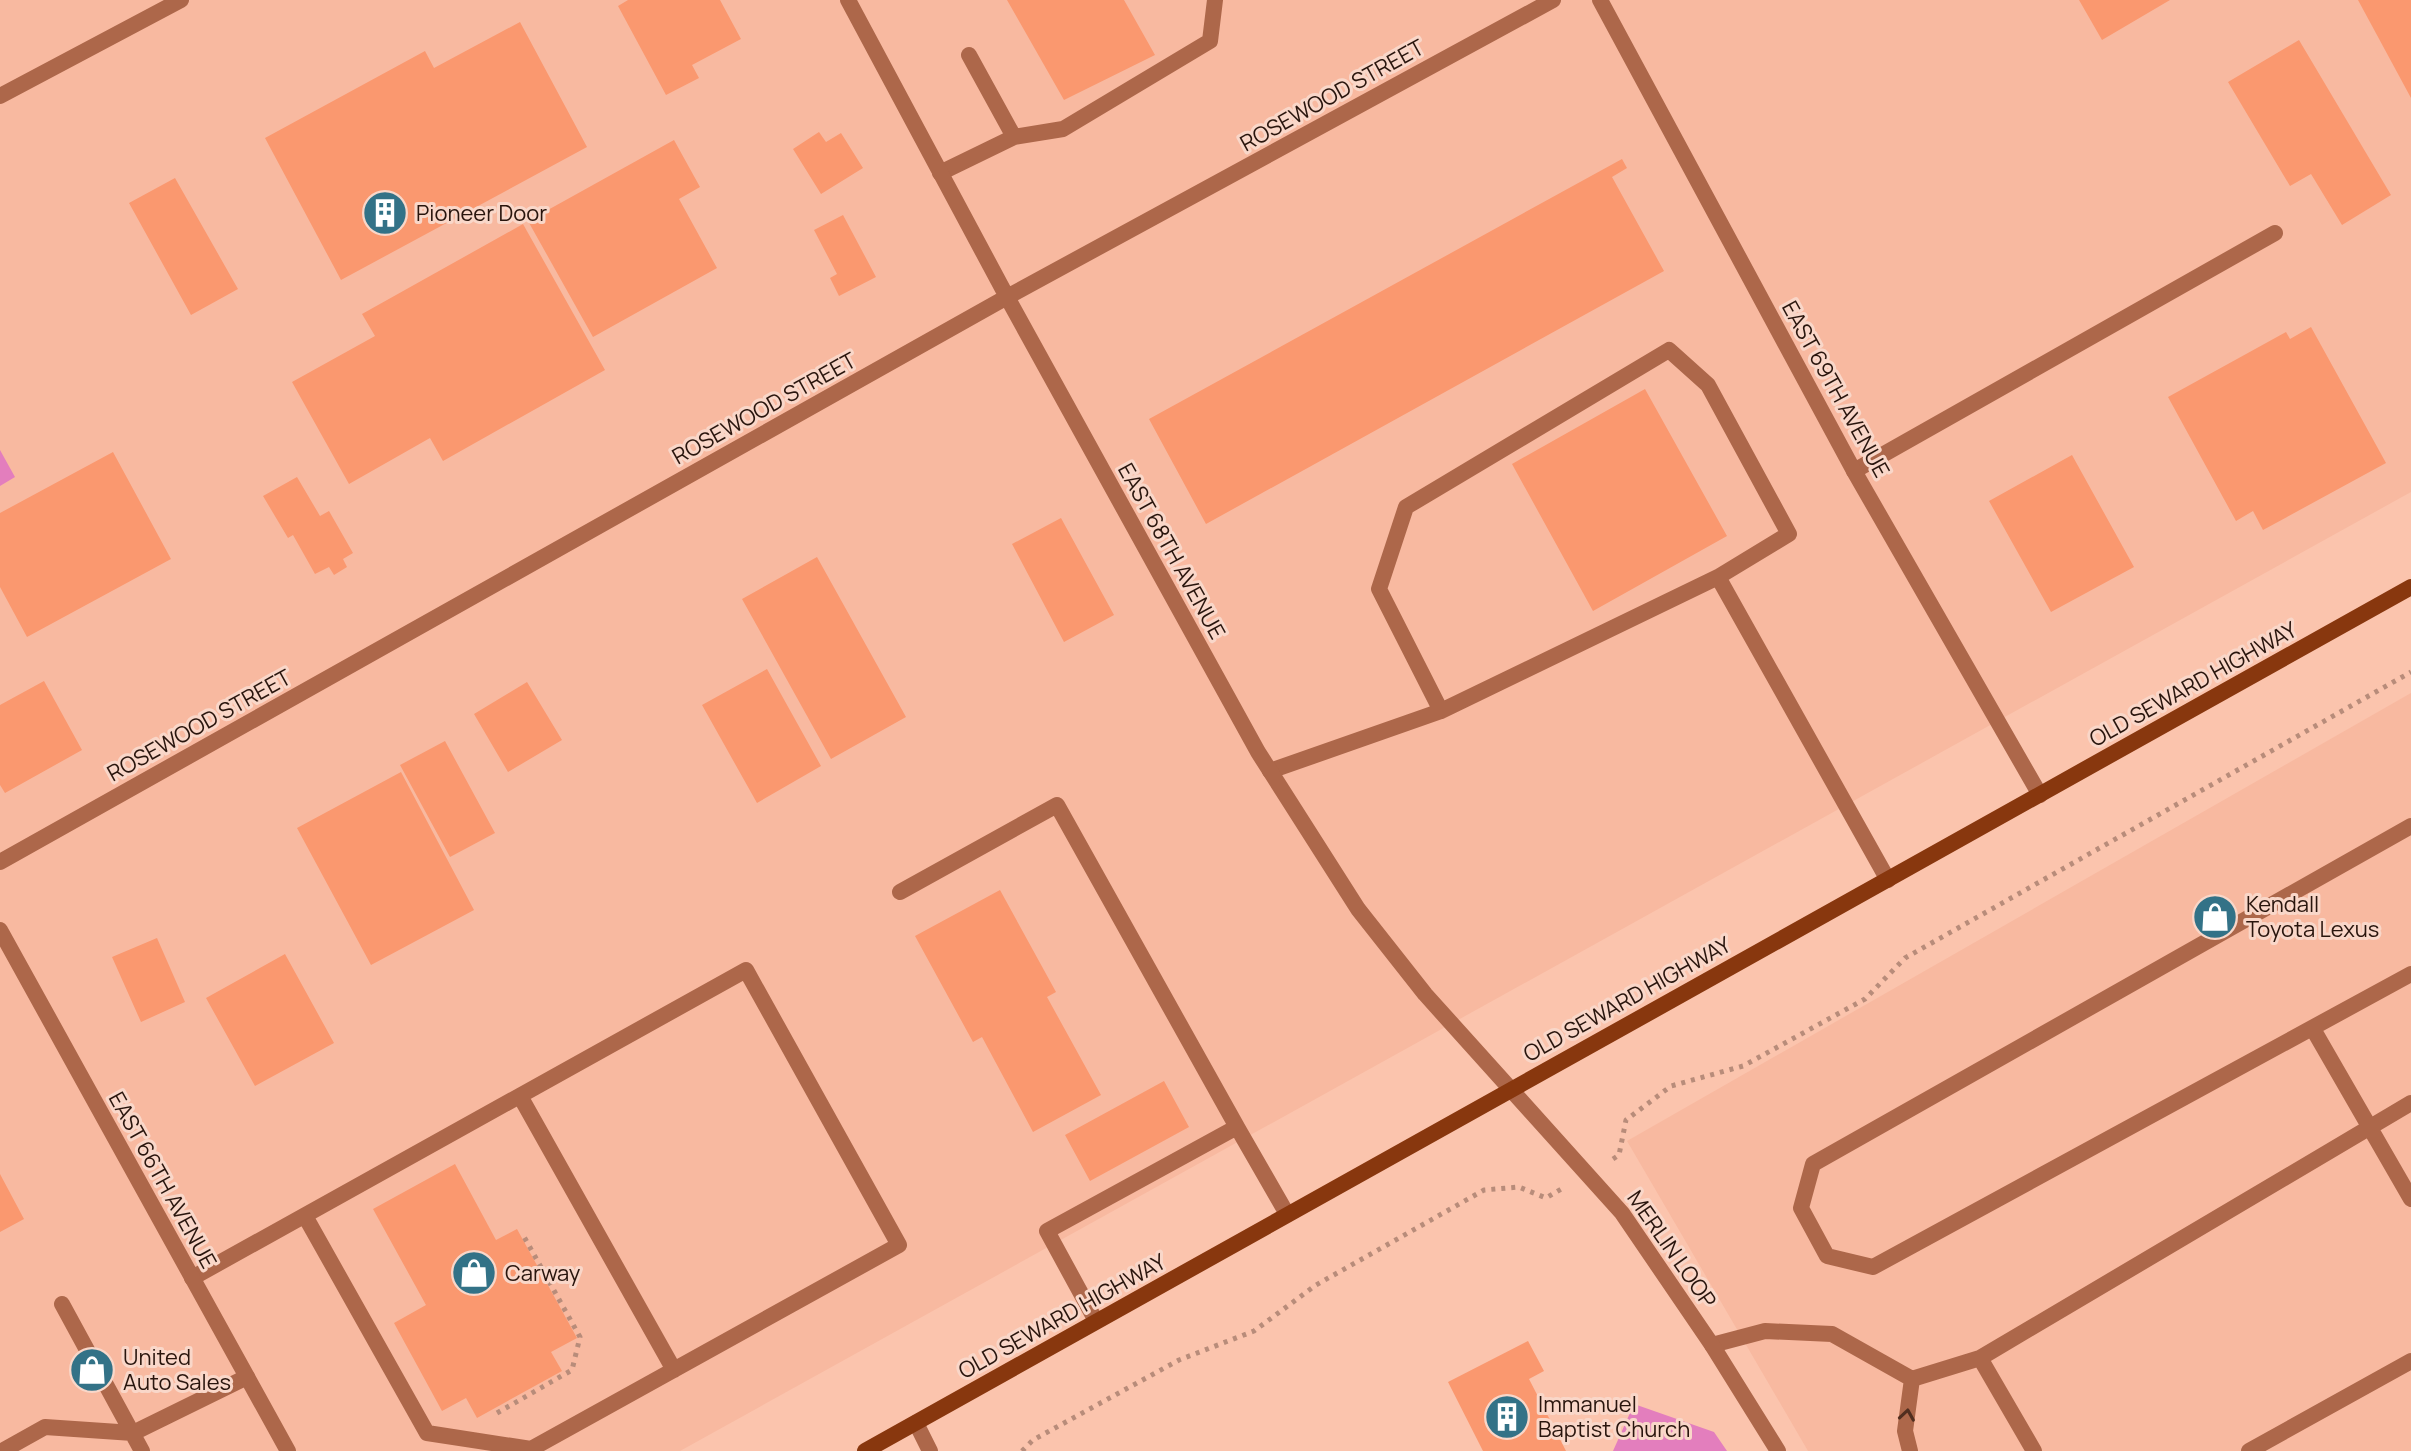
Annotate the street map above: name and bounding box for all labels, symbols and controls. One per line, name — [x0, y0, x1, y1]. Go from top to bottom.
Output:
street label: ROSEWOOD STREET — [1235, 32, 1429, 158]
building icon: Pioneer Door — [361, 189, 409, 237]
place label: Pioneer Door — [416, 198, 547, 228]
street label: EAST 69TH AVENUE — [1775, 295, 1897, 483]
street label: ROSEWOOD STREET — [667, 345, 861, 471]
street label: EAST 68TH AVENUE — [1111, 458, 1233, 644]
street label: OLD SEWARD HIGHWAY — [2084, 614, 2303, 754]
street label: ROSEWOOD STREET — [102, 662, 296, 788]
place label: Kendall Toyota Lexus — [2246, 889, 2379, 944]
shop icon: Kendall Toyota Lexus — [2191, 893, 2239, 941]
street label: OLD SEWARD HIGHWAY — [1518, 929, 1737, 1069]
street label: EAST 66TH AVENUE — [102, 1086, 224, 1274]
street label: MERLIN LOOP — [1621, 1184, 1723, 1314]
street label: OLD SEWARD HIGHWAY — [953, 1246, 1172, 1386]
shop icon: Carway — [450, 1249, 498, 1297]
place label: Carway — [505, 1258, 581, 1288]
place label: United Auto Sales — [123, 1342, 231, 1397]
shop icon: United Auto Sales — [68, 1346, 116, 1394]
place label: Immanuel Baptist Church — [1538, 1389, 1690, 1444]
building icon: Immanuel Baptist Church — [1483, 1393, 1531, 1441]
one-way arrow — [1898, 1409, 1915, 1422]

